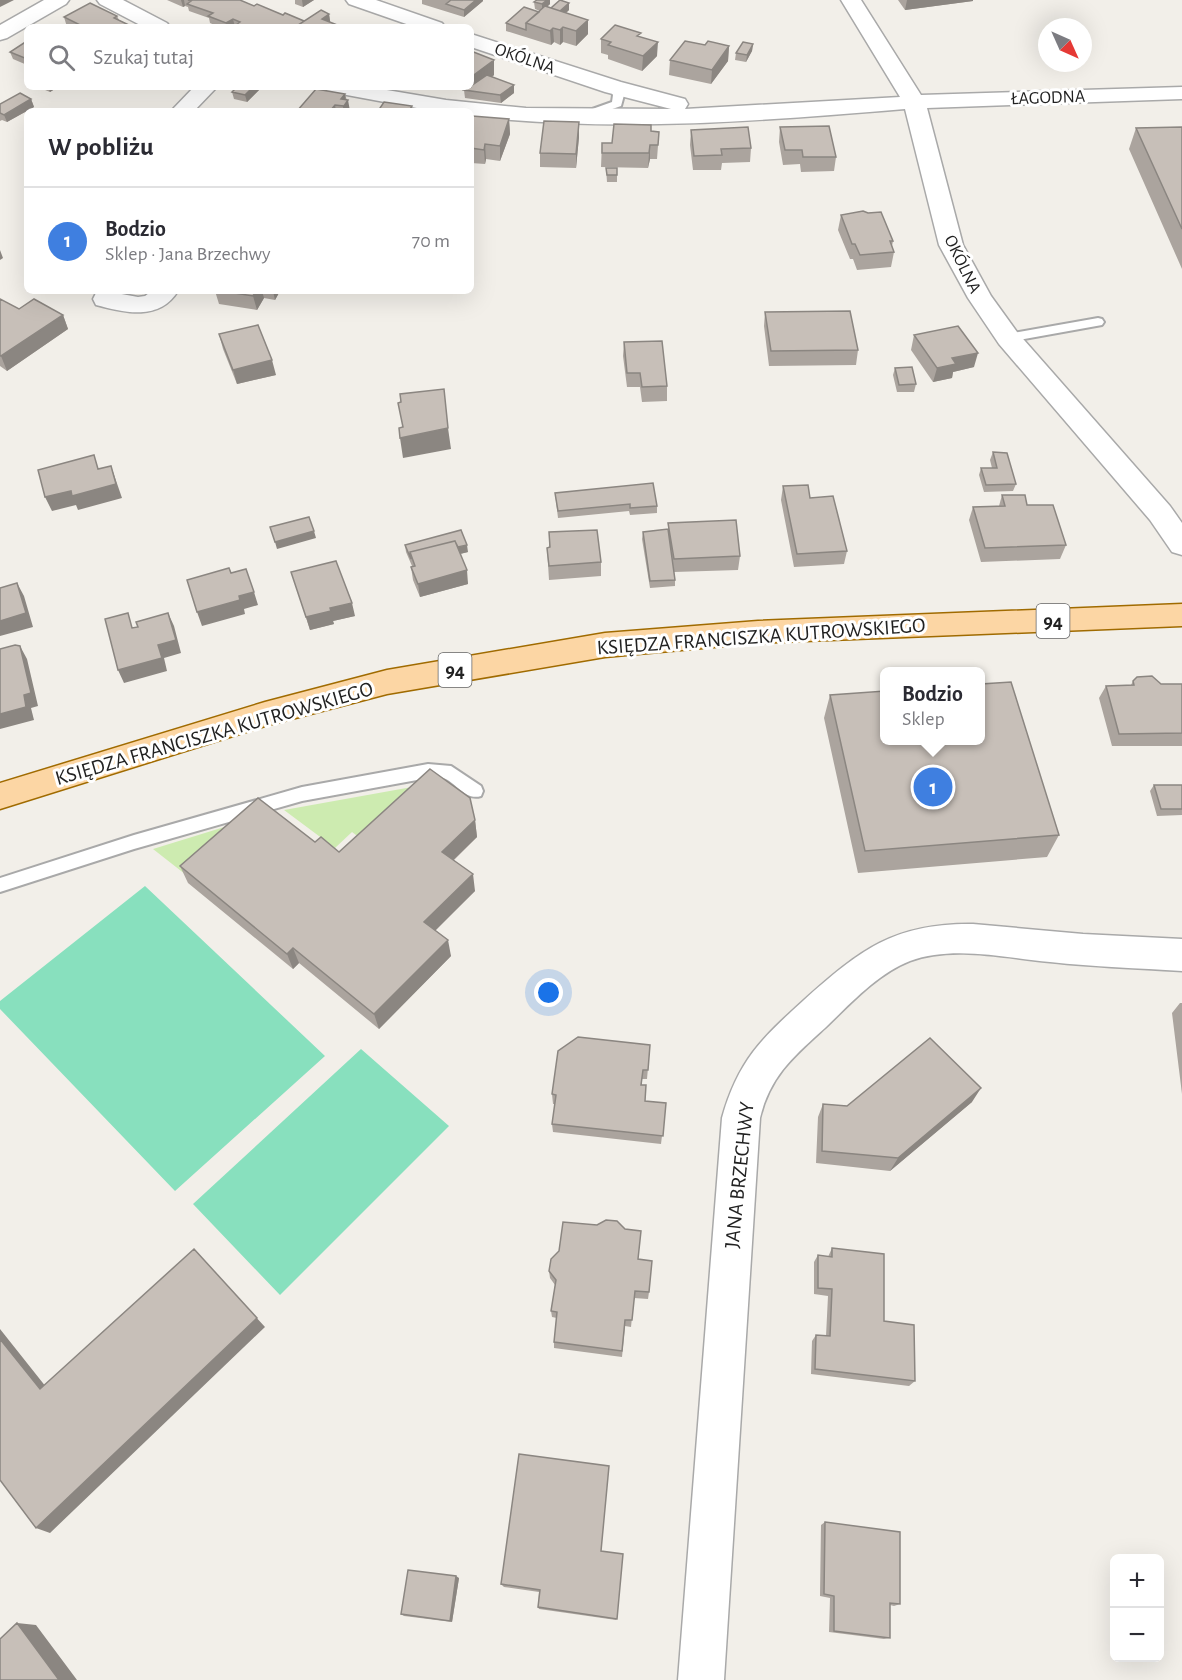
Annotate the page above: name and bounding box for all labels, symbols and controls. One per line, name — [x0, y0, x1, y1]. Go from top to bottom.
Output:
north arrow — [1038, 18, 1092, 72]
search box — [24, 24, 474, 90]
street label: OKÓLNA — [492, 37, 559, 78]
icon: search — [45, 41, 78, 74]
text: Szukaj tutaj — [93, 46, 194, 68]
street label: ŁAGODNA — [1011, 88, 1086, 108]
text: W pobliżu — [48, 134, 154, 160]
text: Bodzio — [105, 218, 166, 240]
text: 1 — [64, 231, 71, 251]
text: 70 m — [412, 231, 450, 251]
street label: OKÓLNA — [940, 231, 987, 297]
text: Sklep · Jana Brzechwy — [105, 244, 271, 264]
road number: 94 — [1036, 604, 1070, 638]
street label: KSIĘDZA FRANCISZKA KUTROWSKIEGO — [596, 615, 926, 658]
road number: 94 — [438, 653, 472, 687]
popup — [880, 667, 985, 745]
street label: KSIĘDZA FRANCISZKA KUTROWSKIEGO — [53, 678, 375, 789]
text: Bodzio — [902, 683, 963, 705]
text: Sklep — [902, 709, 945, 729]
pin: 1 — [914, 764, 952, 810]
your location — [534, 978, 563, 1007]
street label: JANA BRZECHWY — [721, 1101, 758, 1249]
map controls — [1110, 1554, 1164, 1662]
button: + — [1110, 1554, 1164, 1608]
button: − — [1110, 1608, 1164, 1662]

